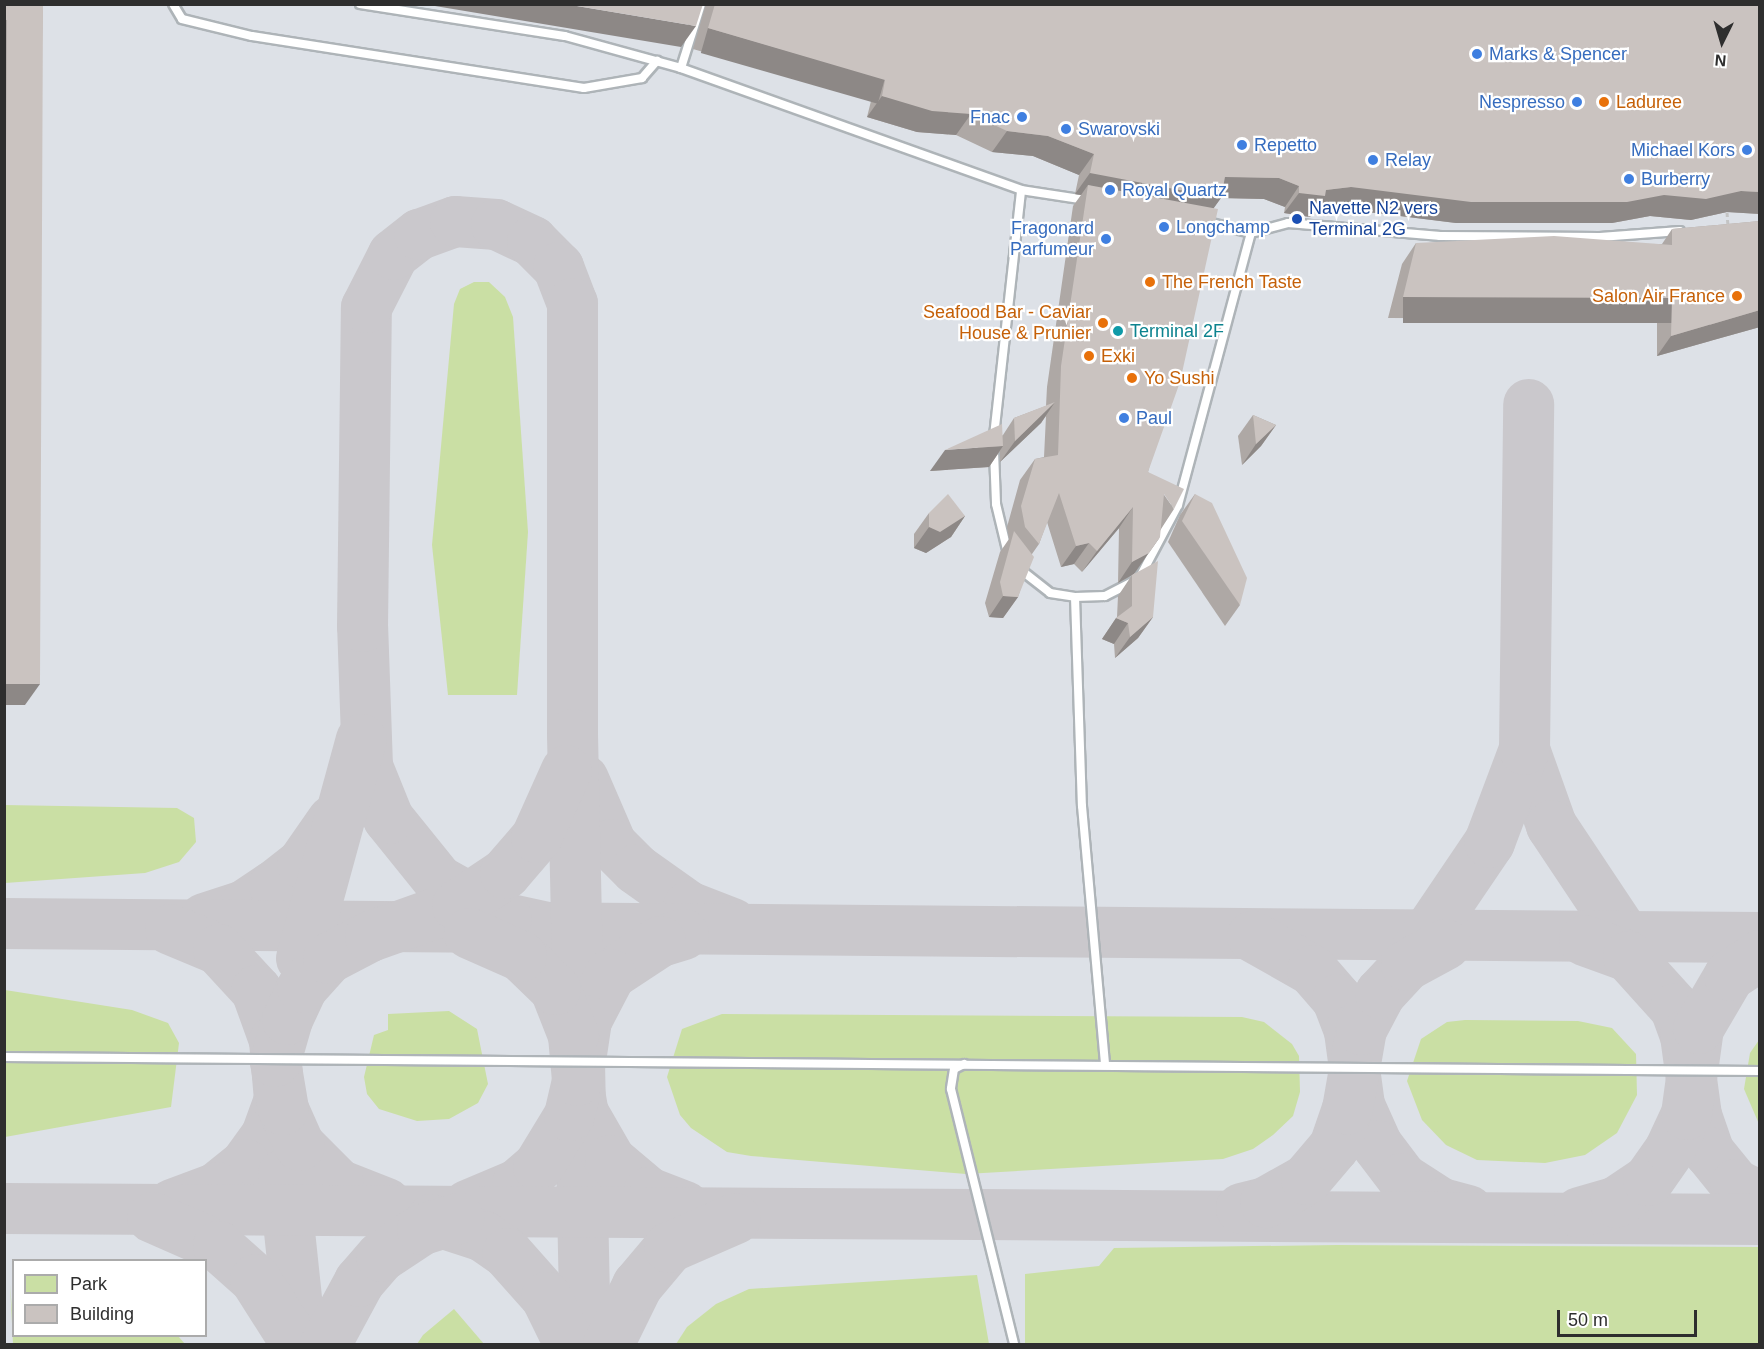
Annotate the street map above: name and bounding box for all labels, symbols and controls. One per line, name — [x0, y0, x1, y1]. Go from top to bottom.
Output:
north arrow — [1692, 12, 1752, 72]
place label: Marks & Spencer — [1489, 43, 1627, 65]
marker: Marks & Spencer — [1470, 47, 1484, 61]
text: N — [1714, 51, 1727, 69]
place label: Nespresso — [1479, 91, 1565, 113]
place label: Laduree — [1616, 91, 1682, 113]
marker: Nespresso — [1570, 95, 1584, 109]
marker: Laduree — [1597, 95, 1611, 109]
place label: Fnac — [970, 106, 1010, 128]
marker: Fnac — [1015, 110, 1029, 124]
place label: Swarovski — [1078, 118, 1160, 140]
marker: Swarovski — [1059, 122, 1073, 136]
place label: Repetto — [1254, 134, 1317, 156]
marker: Repetto — [1235, 138, 1249, 152]
place label: Michael Kors — [1631, 139, 1735, 161]
marker: Michael Kors — [1740, 143, 1754, 157]
place label: Relay — [1385, 149, 1431, 171]
marker: Relay — [1366, 153, 1380, 167]
place label: Burberry — [1641, 168, 1710, 190]
marker: Burberry — [1622, 172, 1636, 186]
place label: Royal Quartz — [1122, 179, 1227, 201]
marker: Royal Quartz — [1103, 183, 1117, 197]
place label: Navette N2 vers Terminal 2G — [1309, 198, 1438, 240]
marker: Navette N2 vers Terminal 2G — [1290, 212, 1304, 226]
place label: Longchamp — [1176, 216, 1270, 238]
place label: Fragonard Parfumeur — [1010, 218, 1094, 260]
marker: Longchamp — [1157, 220, 1171, 234]
marker: Fragonard Parfumeur — [1099, 232, 1113, 246]
place label: The French Taste — [1162, 271, 1302, 293]
marker: The French Taste — [1143, 275, 1157, 289]
place label: Salon Air France — [1591, 285, 1725, 307]
marker: Salon Air France — [1730, 289, 1744, 303]
place label: Seafood Bar - Caviar House & Prunier — [923, 302, 1091, 344]
marker: Seafood Bar - Caviar House & Prunier — [1096, 316, 1110, 330]
place label: Terminal 2F — [1130, 320, 1224, 342]
marker: Terminal 2F — [1111, 324, 1125, 338]
place label: Exki — [1101, 345, 1135, 367]
marker: Exki — [1082, 349, 1096, 363]
place label: Yo Sushi — [1144, 367, 1214, 389]
marker: Yo Sushi — [1125, 371, 1139, 385]
place label: Paul — [1136, 407, 1172, 429]
marker: Paul — [1117, 411, 1131, 425]
legend — [12, 1259, 207, 1337]
text: Park — [70, 1274, 107, 1294]
scale bar — [1560, 1298, 1700, 1336]
text: Building — [70, 1304, 134, 1324]
text: 50 m — [1568, 1310, 1608, 1330]

